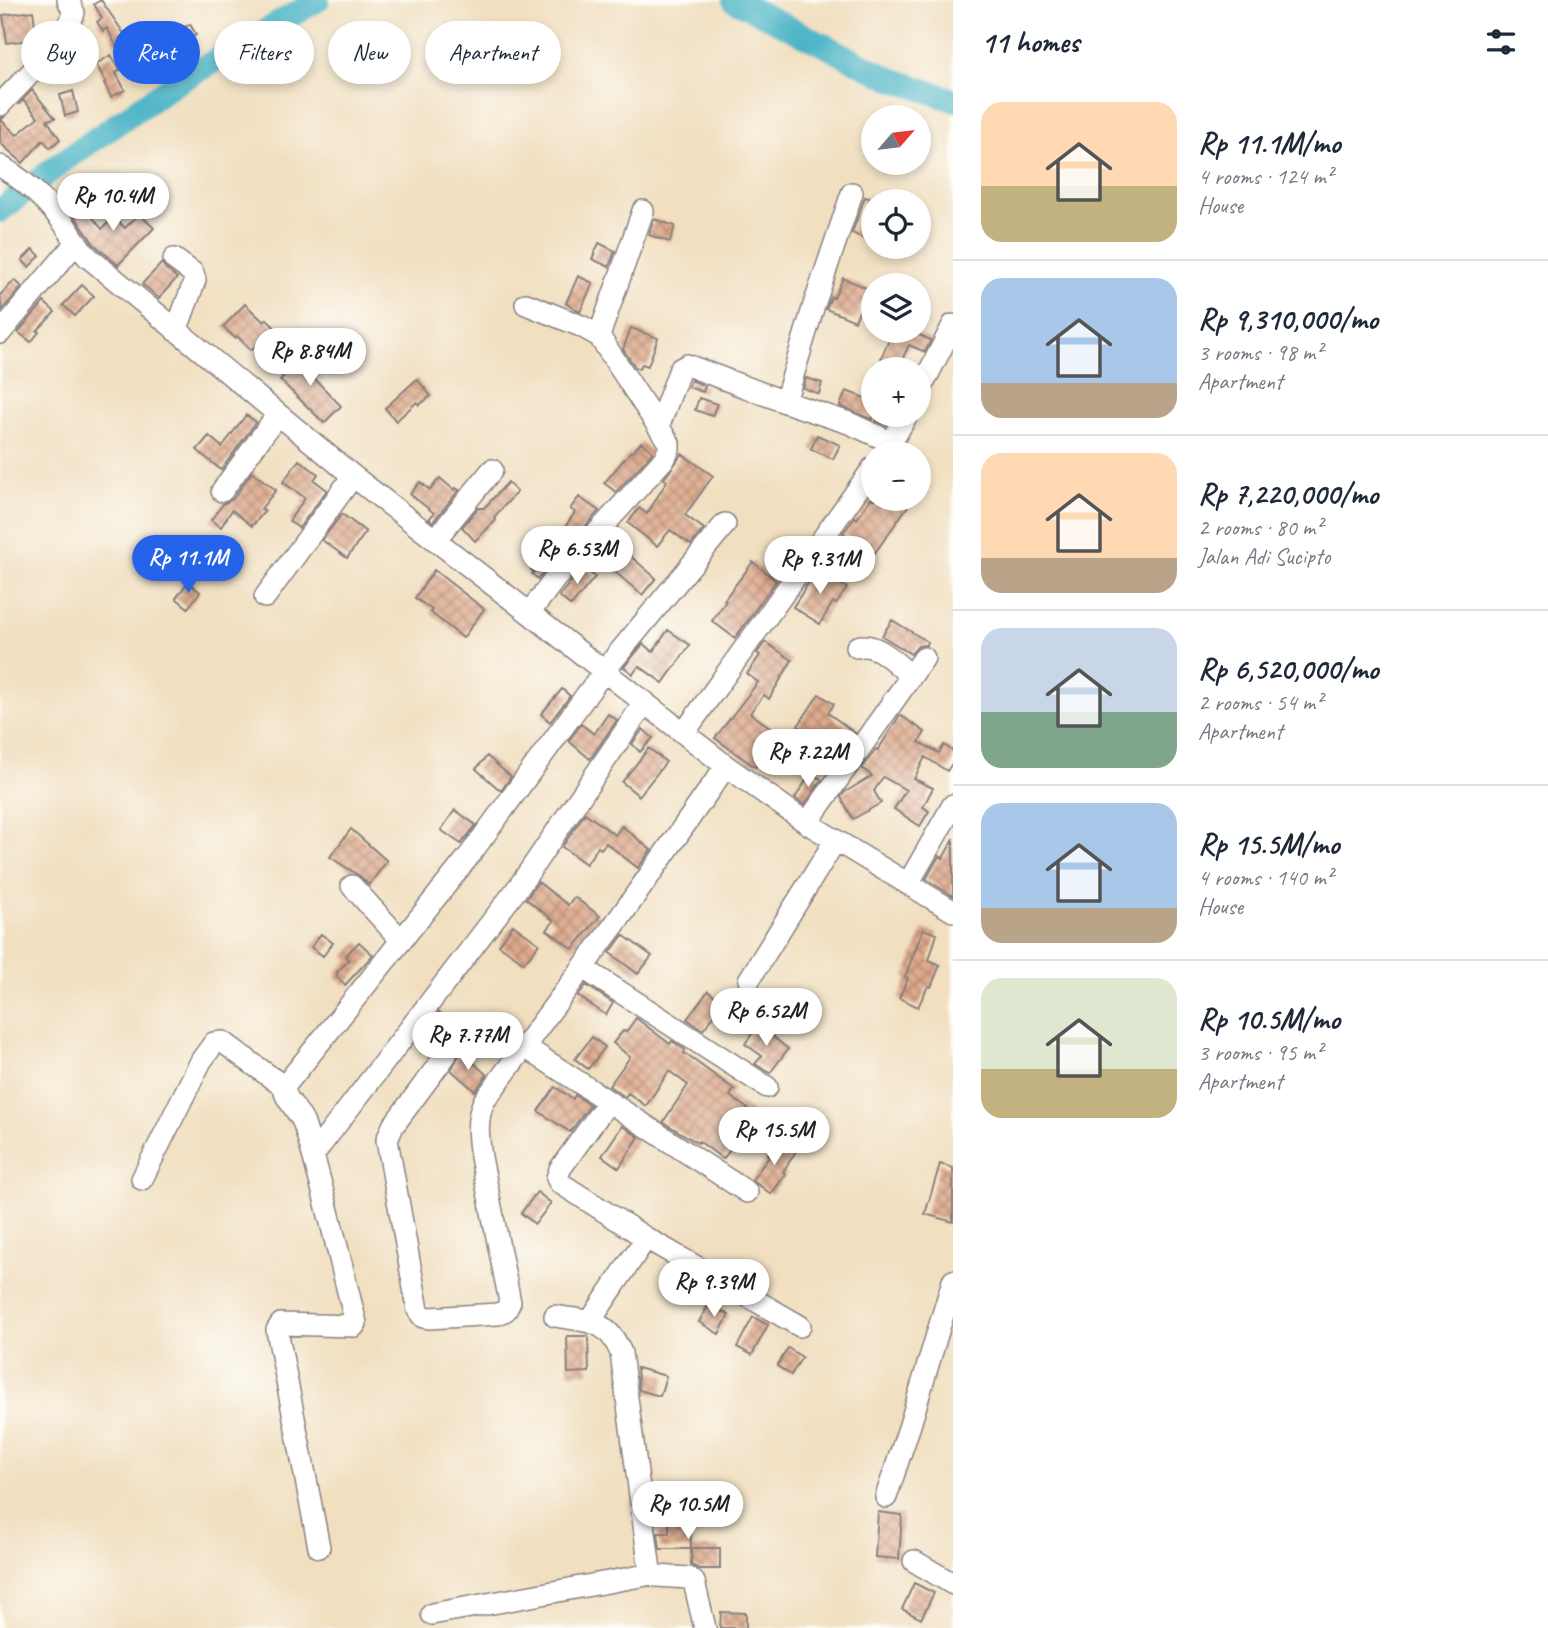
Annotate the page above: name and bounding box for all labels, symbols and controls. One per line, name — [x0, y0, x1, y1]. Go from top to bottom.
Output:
chip: Buy — [21, 21, 99, 84]
chip: Rent — [113, 21, 200, 84]
chip: Filters — [214, 21, 314, 84]
chip: New — [328, 21, 411, 84]
chip: Apartment — [425, 21, 561, 84]
text: 11 homes — [981, 23, 1079, 61]
icon: filters — [1482, 23, 1520, 61]
north arrow — [861, 105, 931, 175]
map controls — [861, 105, 931, 511]
text: Rp 11.1M/mo — [1198, 124, 1340, 162]
icon: home — [1037, 130, 1121, 214]
text: 4 rooms · 124 m² — [1198, 162, 1333, 191]
pin: Rp 10.4M — [41, 174, 185, 233]
text: Rp 10.4M — [73, 181, 153, 210]
button: locate — [861, 189, 931, 259]
text: House — [1198, 191, 1243, 220]
button: layers — [861, 273, 931, 343]
text: Rp 9,310,000/mo — [1198, 300, 1378, 338]
icon: home — [1037, 306, 1121, 390]
pin: Rp 8.84M — [238, 328, 382, 388]
text: Rp 8.84M — [270, 336, 350, 365]
text: 3 rooms · 98 m² — [1198, 338, 1322, 367]
button: + — [861, 357, 931, 427]
text: Apartment — [1198, 367, 1283, 396]
button: − — [861, 441, 931, 511]
text: Rp 7,220,000/mo — [1198, 475, 1378, 513]
icon: home — [1037, 481, 1121, 565]
text: 2 rooms · 80 m² — [1198, 513, 1322, 542]
pin: Rp 6.53M — [505, 526, 649, 586]
text: Rp 6.53M — [537, 534, 617, 563]
pin: Rp 11.1M — [116, 536, 260, 595]
pin: Rp 9.31M — [748, 536, 892, 596]
text: Jalan Adi Sucipto — [1198, 542, 1330, 571]
text: Rp 11.1M — [148, 543, 228, 572]
text: Rp 9.31M — [780, 544, 860, 573]
text: Rp 6,520,000/mo — [1198, 650, 1378, 688]
icon: home — [1037, 656, 1121, 740]
text: 2 rooms · 54 m² — [1198, 688, 1322, 717]
text: Apartment — [1198, 717, 1283, 746]
pin: Rp 7.22M — [736, 730, 880, 789]
text: Rp 7.22M — [768, 737, 848, 766]
text: Rp 15.5M/mo — [1198, 825, 1339, 863]
icon: home — [1037, 831, 1121, 915]
text: 4 rooms · 140 m² — [1198, 863, 1333, 892]
text: House — [1198, 892, 1243, 921]
pin: Rp 6.52M — [694, 988, 838, 1048]
text: Rp 6.52M — [726, 996, 806, 1025]
text: Rp 10.5M/mo — [1198, 1000, 1340, 1038]
icon: home — [1037, 1006, 1121, 1090]
pin: Rp 7.77M — [396, 1012, 540, 1072]
text: Rp 7.77M — [428, 1020, 508, 1049]
text: 3 rooms · 95 m² — [1198, 1038, 1322, 1067]
text: Apartment — [1198, 1067, 1283, 1096]
pin: Rp 15.5M — [702, 1108, 846, 1167]
text: Rp 15.5M — [735, 1115, 813, 1144]
pin: Rp 9.39M — [642, 1260, 786, 1319]
text: Rp 9.39M — [674, 1267, 754, 1296]
pin: Rp 10.5M — [616, 1482, 760, 1541]
text: Rp 10.5M — [648, 1489, 728, 1518]

